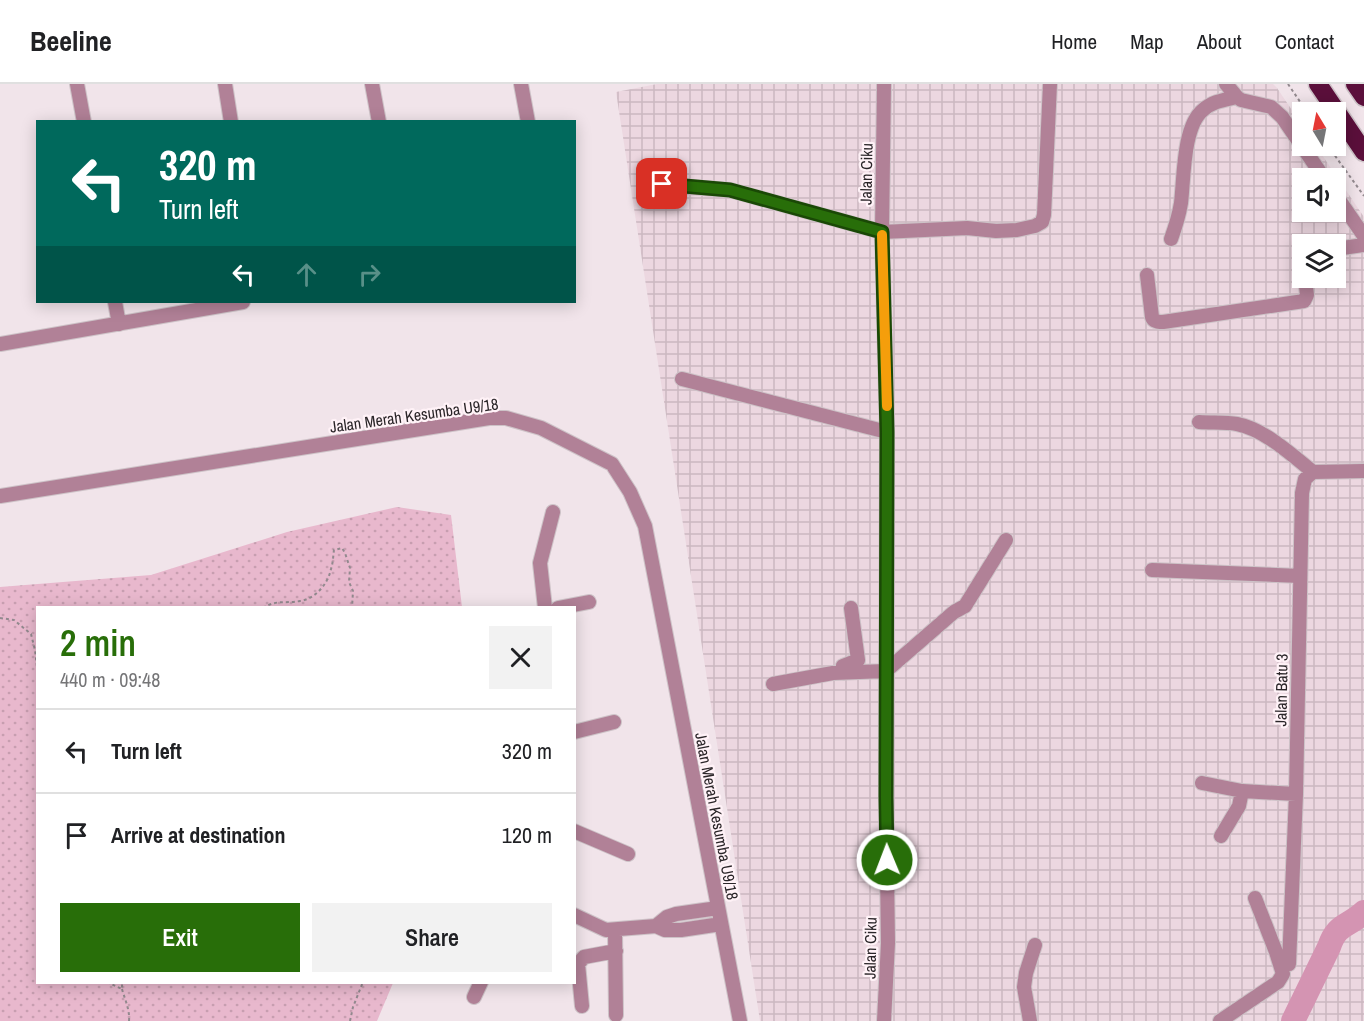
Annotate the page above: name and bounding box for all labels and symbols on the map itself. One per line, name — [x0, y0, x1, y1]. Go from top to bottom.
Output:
north arrow — [1292, 102, 1346, 156]
street label: Jalan Ciku — [854, 143, 878, 205]
pin — [636, 158, 687, 209]
street label: Jalan Merah Kesumba U9/18 — [328, 392, 500, 438]
street label: Jalan Batu 3 — [1269, 653, 1293, 727]
street label: Jalan Merah Kesumba U9/18 — [690, 731, 744, 901]
position arrow — [855, 828, 919, 892]
street label: Jalan Ciku — [858, 917, 882, 979]

